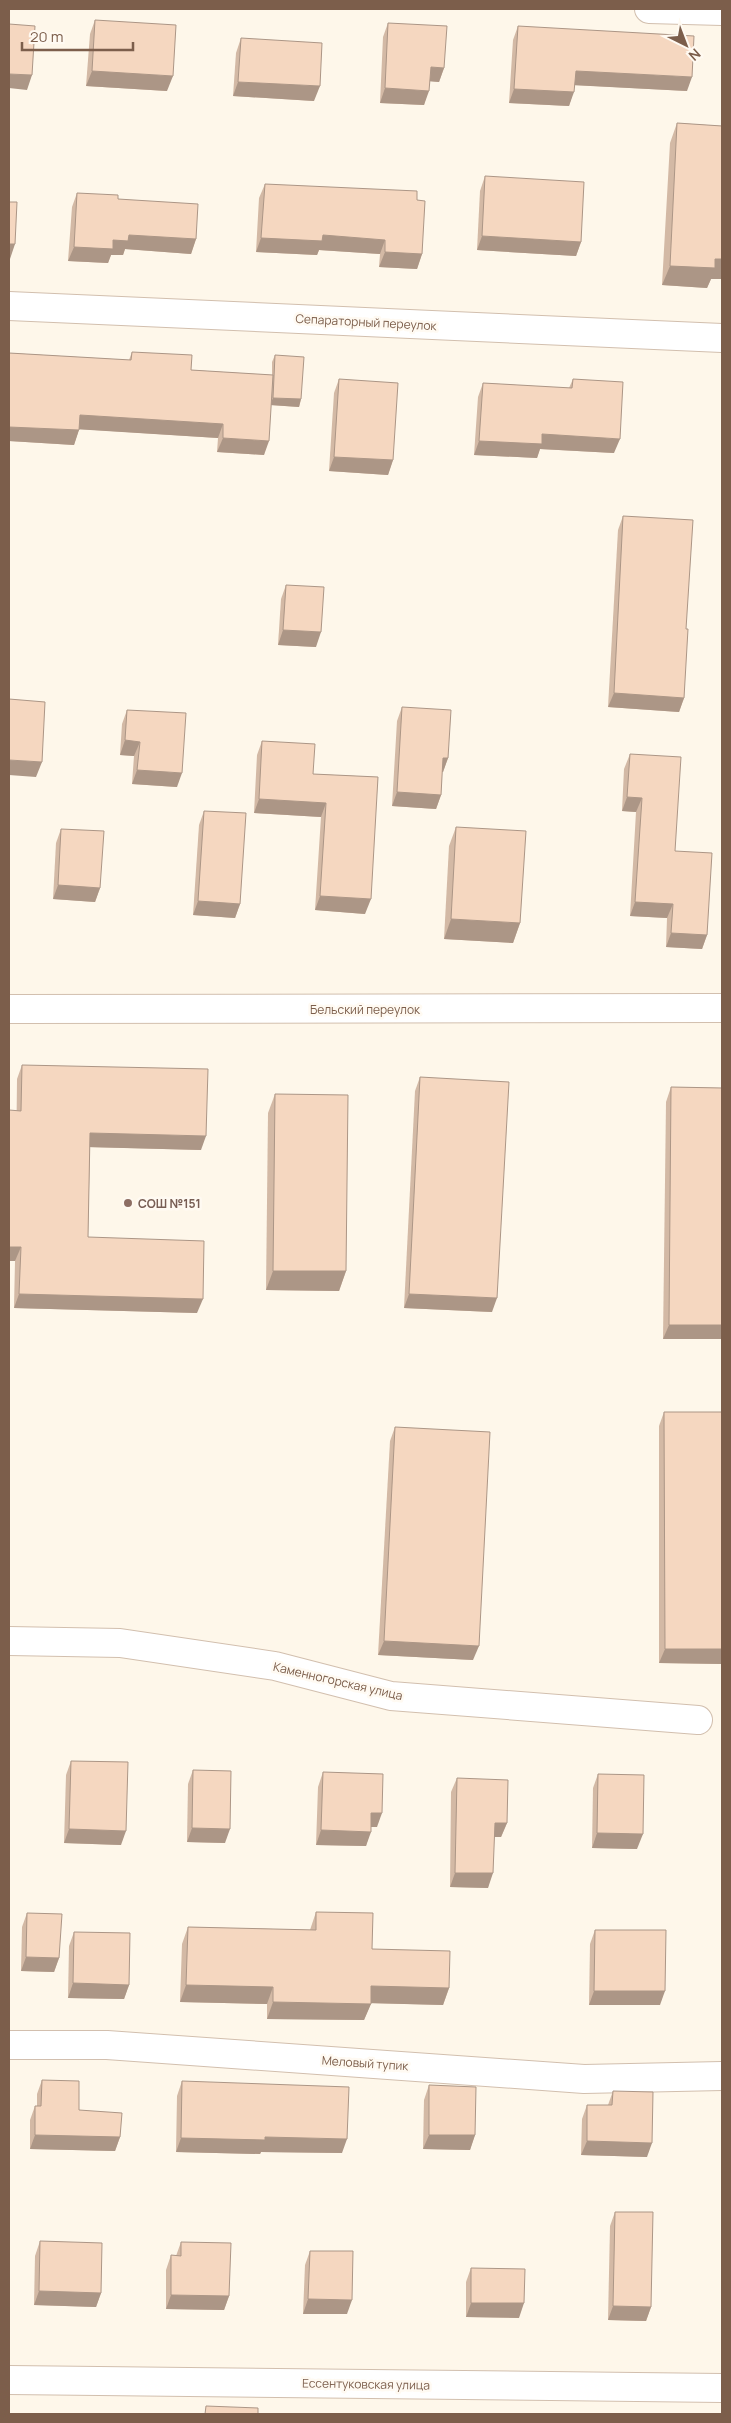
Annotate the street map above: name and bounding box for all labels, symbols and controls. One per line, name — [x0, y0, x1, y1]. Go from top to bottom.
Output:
scale bar — [22, 20, 134, 52]
north arrow — [661, 20, 711, 70]
text: 20 m — [30, 26, 63, 47]
text: N — [685, 45, 705, 65]
street label: Сепараторный переулок — [295, 310, 438, 334]
street label: Бельский переулок — [310, 1001, 421, 1018]
place label: СОШ №151 — [138, 1195, 201, 1212]
marker: СОШ №151 — [122, 1197, 134, 1209]
street label: Каменногорская улица — [272, 1658, 404, 1704]
street label: Меловый тупик — [321, 2051, 410, 2075]
street label: Ессентуковская улица — [302, 2374, 430, 2394]

